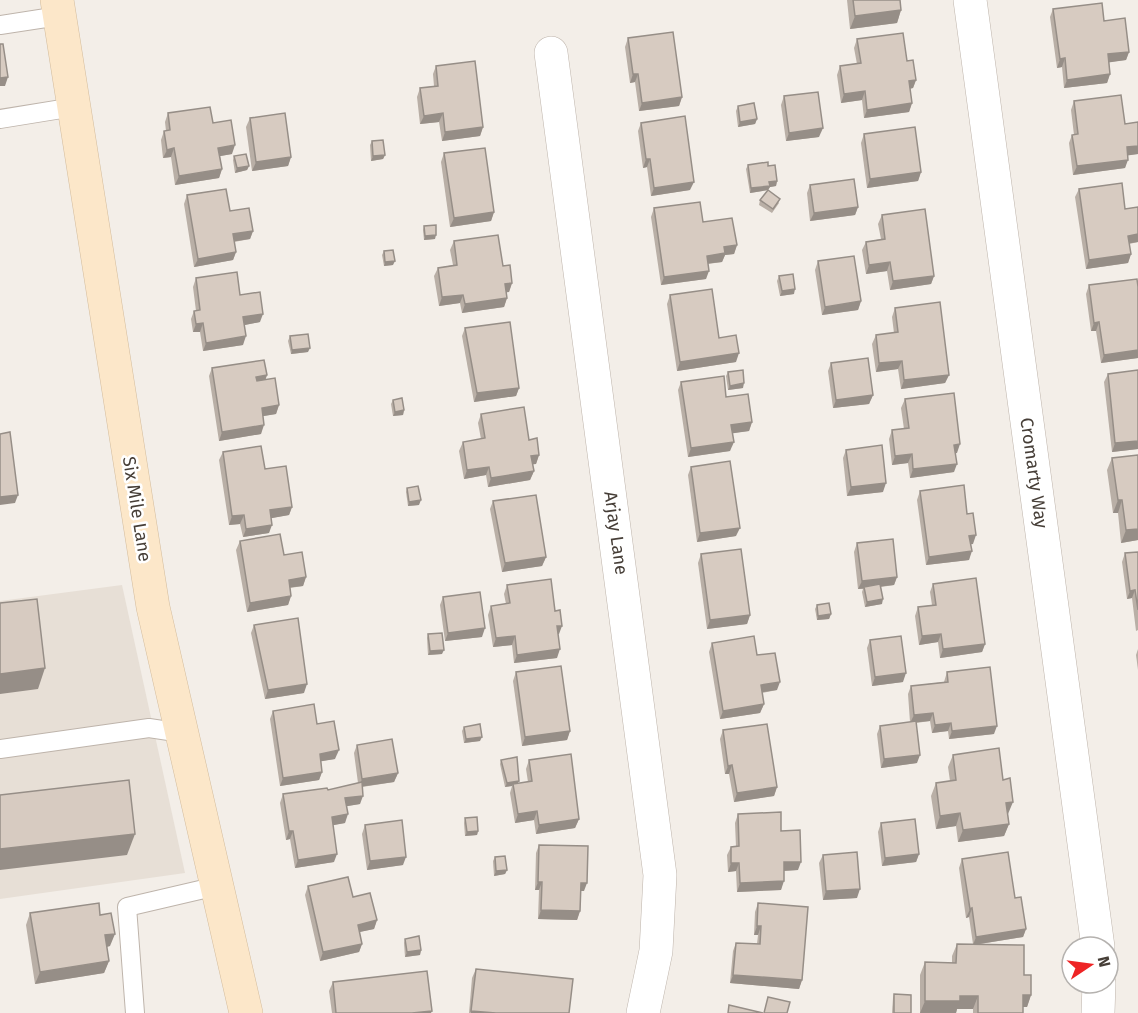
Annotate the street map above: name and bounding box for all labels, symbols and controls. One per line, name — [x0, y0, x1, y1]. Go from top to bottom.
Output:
street label: Cromarty Way — [1015, 416, 1053, 530]
street label: Six Mile Lane — [118, 455, 156, 563]
street label: Arjay Lane — [599, 490, 633, 576]
north arrow — [1060, 935, 1120, 995]
text: N — [1094, 954, 1115, 969]

